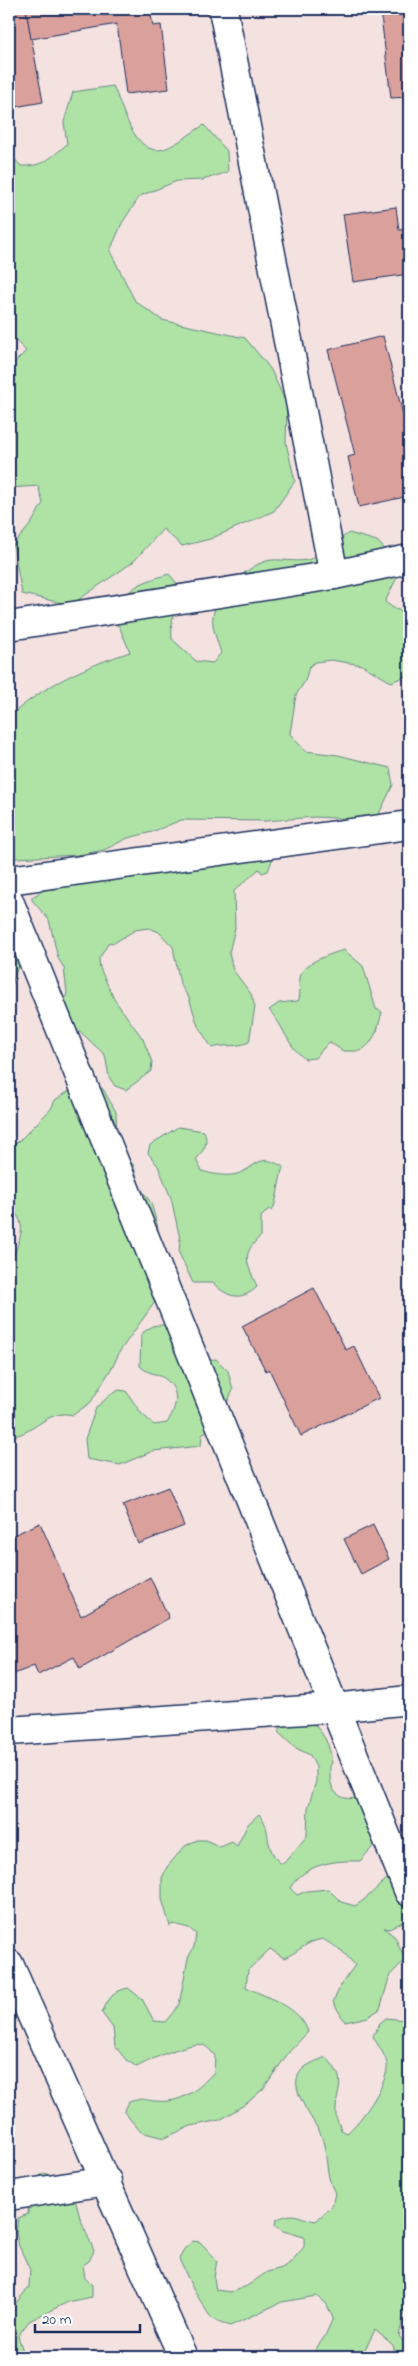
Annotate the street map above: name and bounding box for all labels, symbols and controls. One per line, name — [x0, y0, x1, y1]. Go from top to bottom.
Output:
scale bar — [35, 2301, 140, 2333]
text: 20 m — [42, 2309, 72, 2331]

